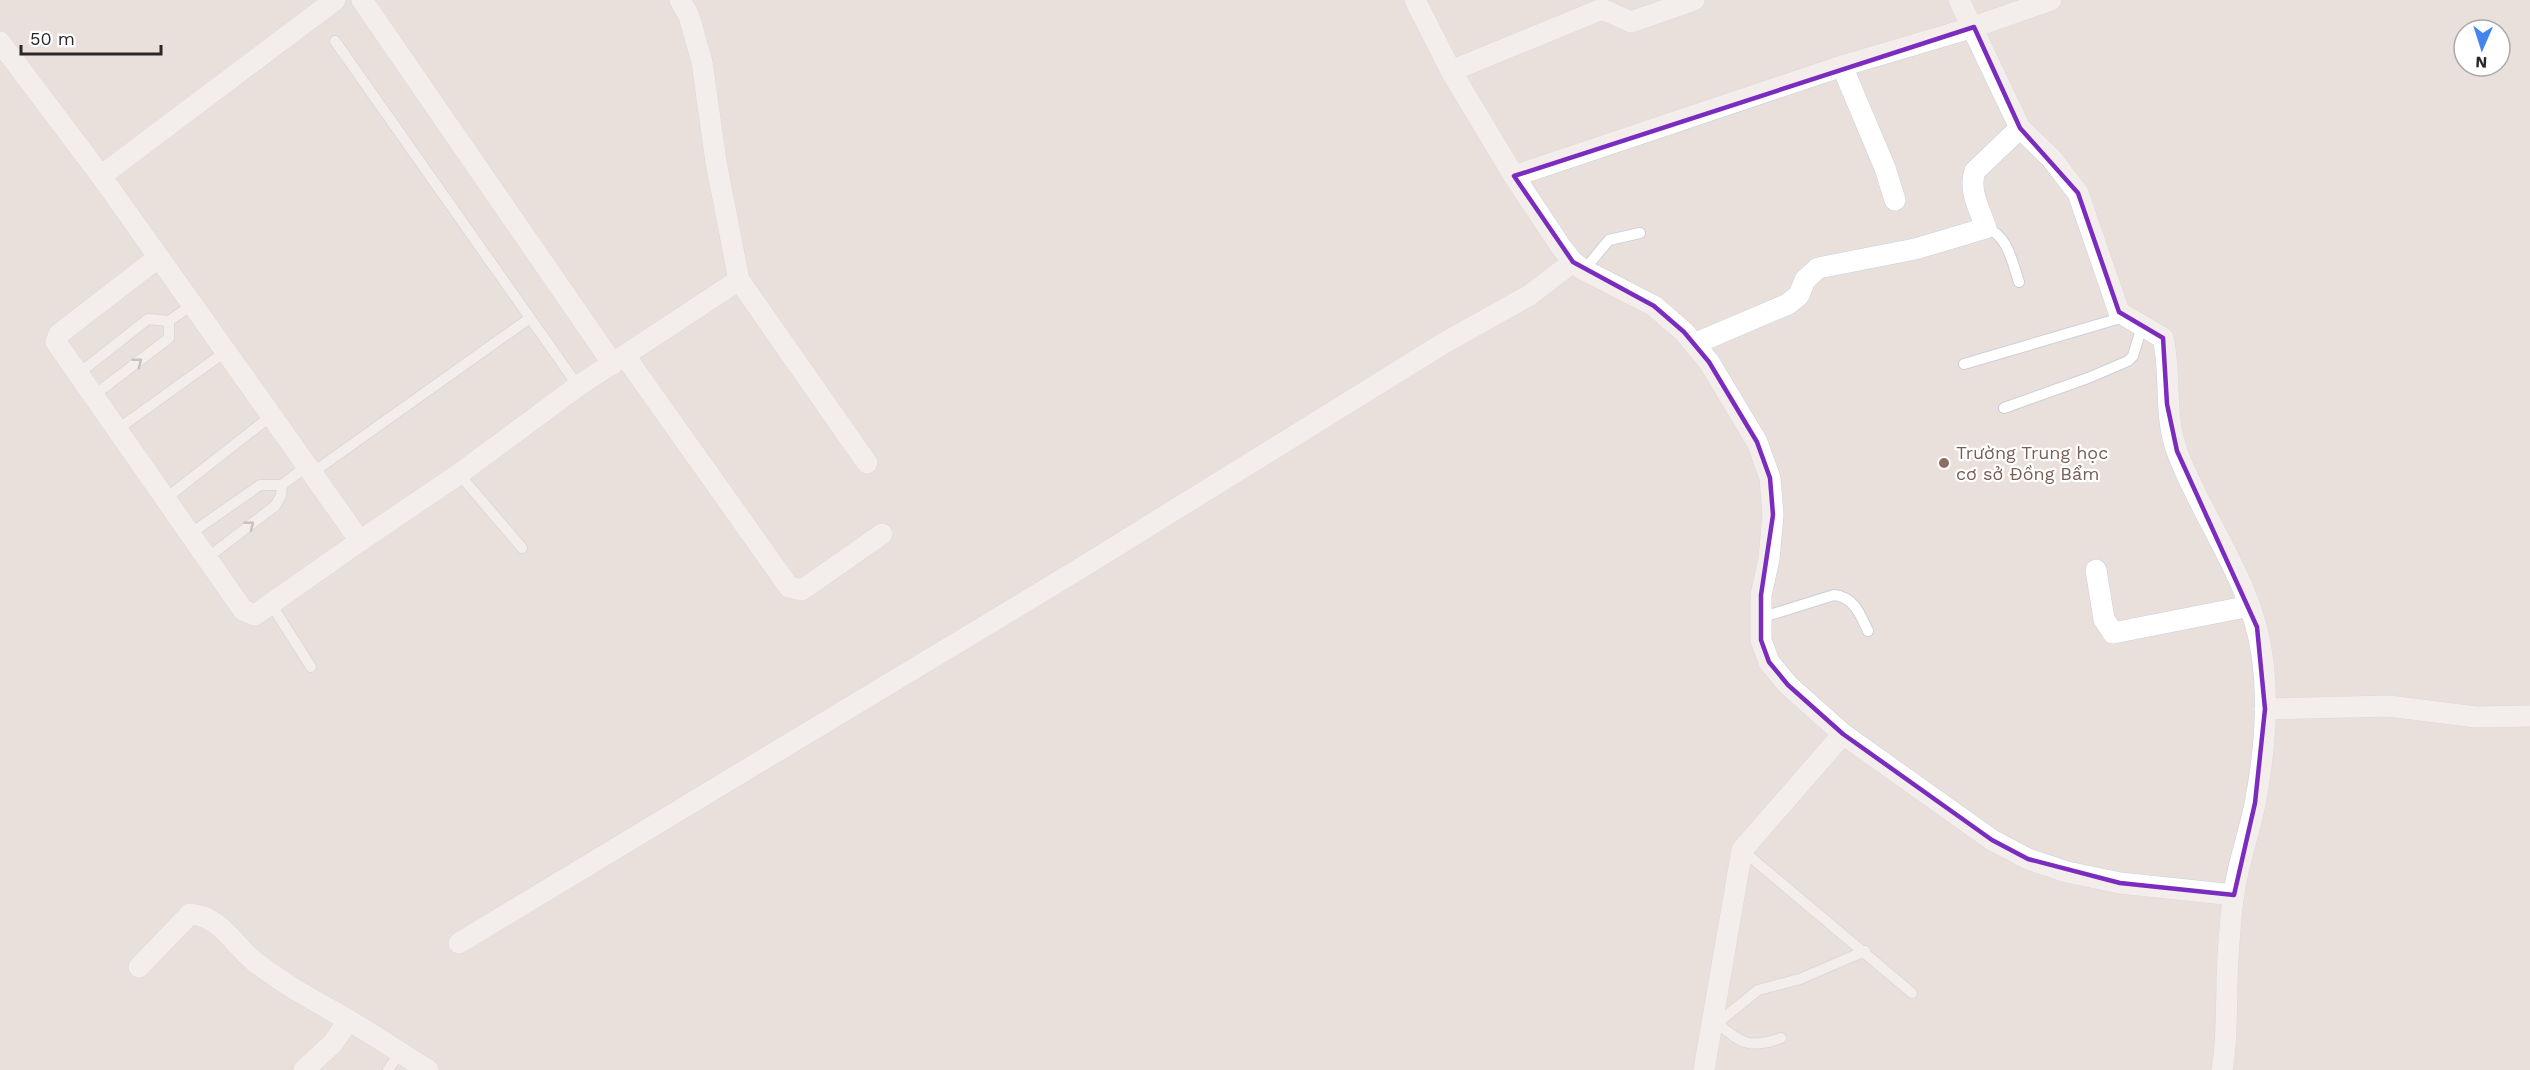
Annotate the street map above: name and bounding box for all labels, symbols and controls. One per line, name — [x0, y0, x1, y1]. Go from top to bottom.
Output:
scale bar — [21, 18, 160, 56]
north arrow — [2452, 18, 2512, 78]
text: 50 m — [30, 28, 75, 49]
text: N — [2475, 53, 2488, 72]
one-way arrow — [131, 358, 142, 369]
place label: Trường Trung học cơ sở Đồng Bẩm — [1956, 442, 2108, 484]
marker: Trường Trung học cơ sở Đồng Bẩm — [1937, 456, 1951, 470]
one-way arrow — [244, 522, 255, 533]

